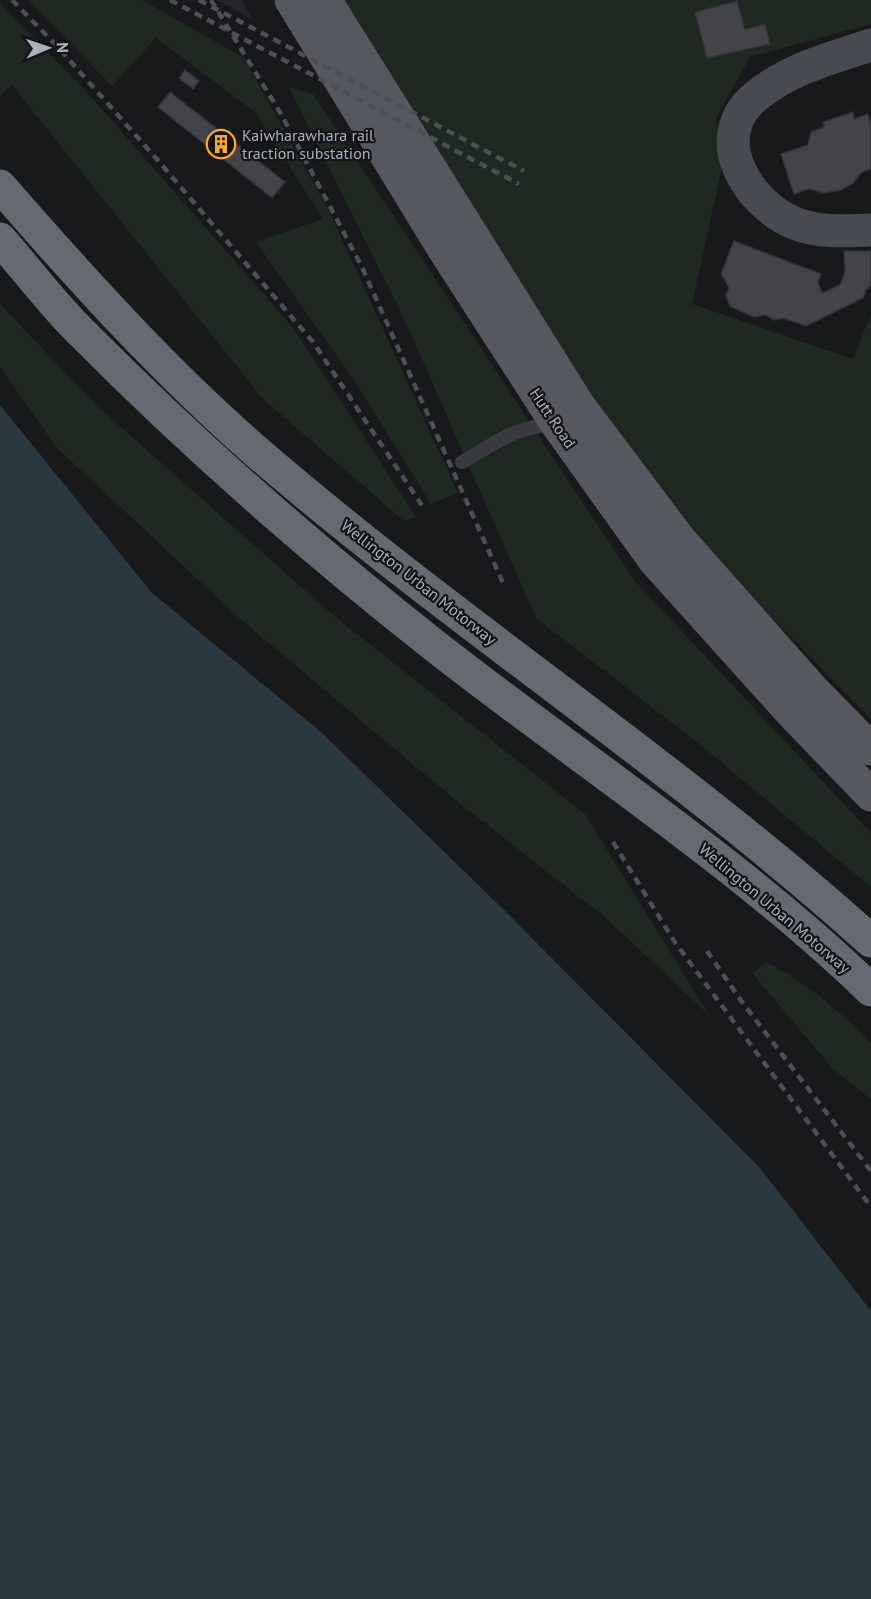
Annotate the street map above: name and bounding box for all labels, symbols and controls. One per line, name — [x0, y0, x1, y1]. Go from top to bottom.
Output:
north arrow — [18, 18, 78, 78]
text: N — [53, 42, 73, 53]
place label: Kaiwharawhara rail traction substation — [242, 125, 374, 163]
building icon: Kaiwharawhara rail traction substation — [205, 128, 237, 160]
street label: Hutt Road — [526, 384, 580, 452]
street label: Wellington Urban Motorway — [337, 515, 501, 649]
street label: Wellington Urban Motorway — [695, 839, 855, 978]

